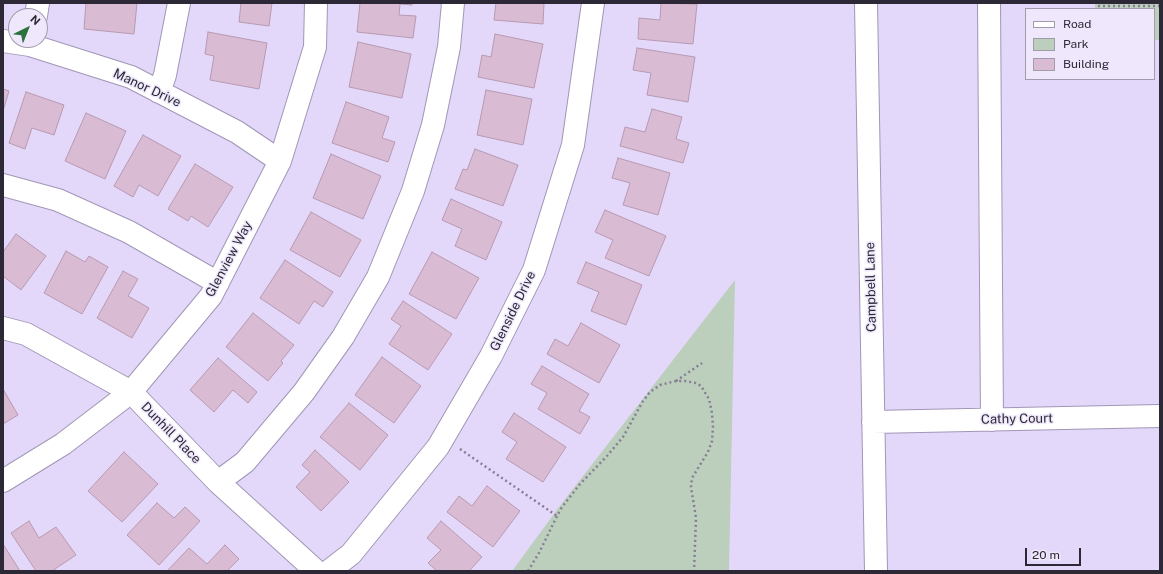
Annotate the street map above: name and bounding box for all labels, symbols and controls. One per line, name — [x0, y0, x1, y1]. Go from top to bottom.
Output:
north arrow — [8, 8, 48, 48]
legend — [1025, 8, 1155, 80]
text: N — [28, 13, 43, 27]
text: Road — [1063, 17, 1091, 31]
text: Park — [1063, 37, 1089, 51]
text: Building — [1063, 57, 1109, 71]
street label: Manor Drive — [111, 66, 183, 110]
street label: Glenview Way — [202, 218, 256, 300]
street label: Campbell Lane — [862, 242, 880, 332]
street label: Glenside Drive — [487, 268, 539, 354]
street label: Dunhill Place — [138, 399, 204, 467]
street label: Cathy Court — [981, 411, 1053, 427]
scale bar — [1027, 540, 1083, 566]
text: 20 m — [1032, 548, 1060, 562]

